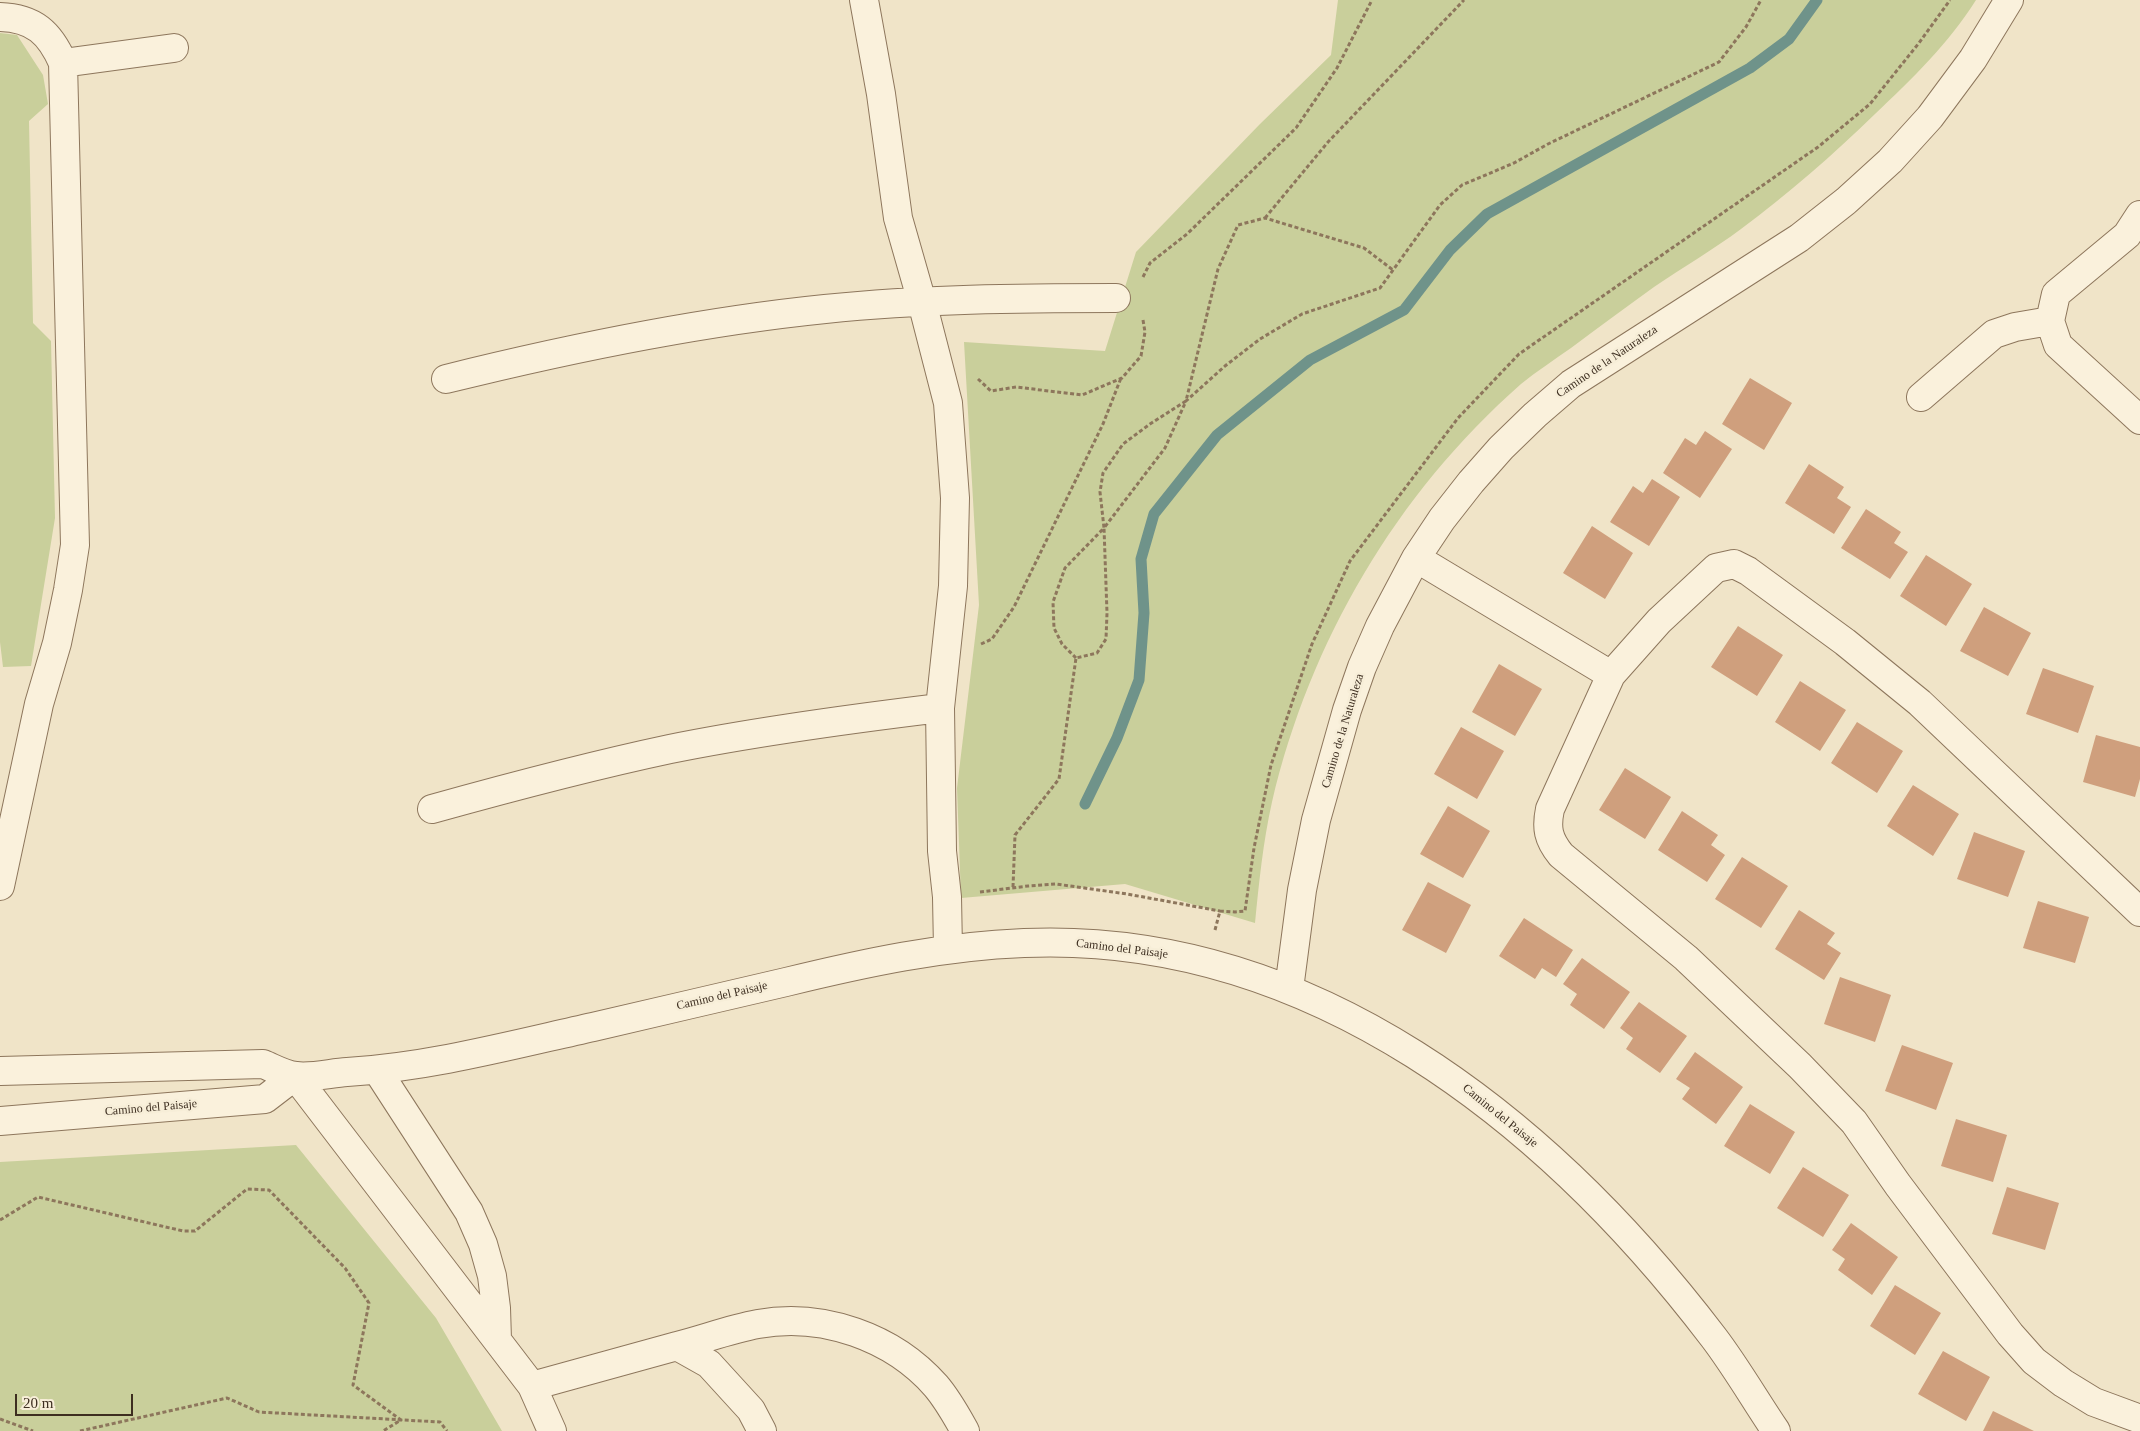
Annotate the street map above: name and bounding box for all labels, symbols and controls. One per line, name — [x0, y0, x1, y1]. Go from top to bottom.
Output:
street label: Camino de la Naturaleza — [1554, 323, 1660, 401]
street label: Camino de la Naturaleza — [1319, 672, 1367, 790]
street label: Camino del Paisaje — [1075, 936, 1169, 962]
street label: Camino del Paisaje — [675, 979, 769, 1013]
street label: Camino del Paisaje — [1459, 1081, 1541, 1151]
street label: Camino del Paisaje — [104, 1097, 198, 1119]
scale bar — [18, 1384, 135, 1416]
text: 20 m — [23, 1395, 53, 1411]

